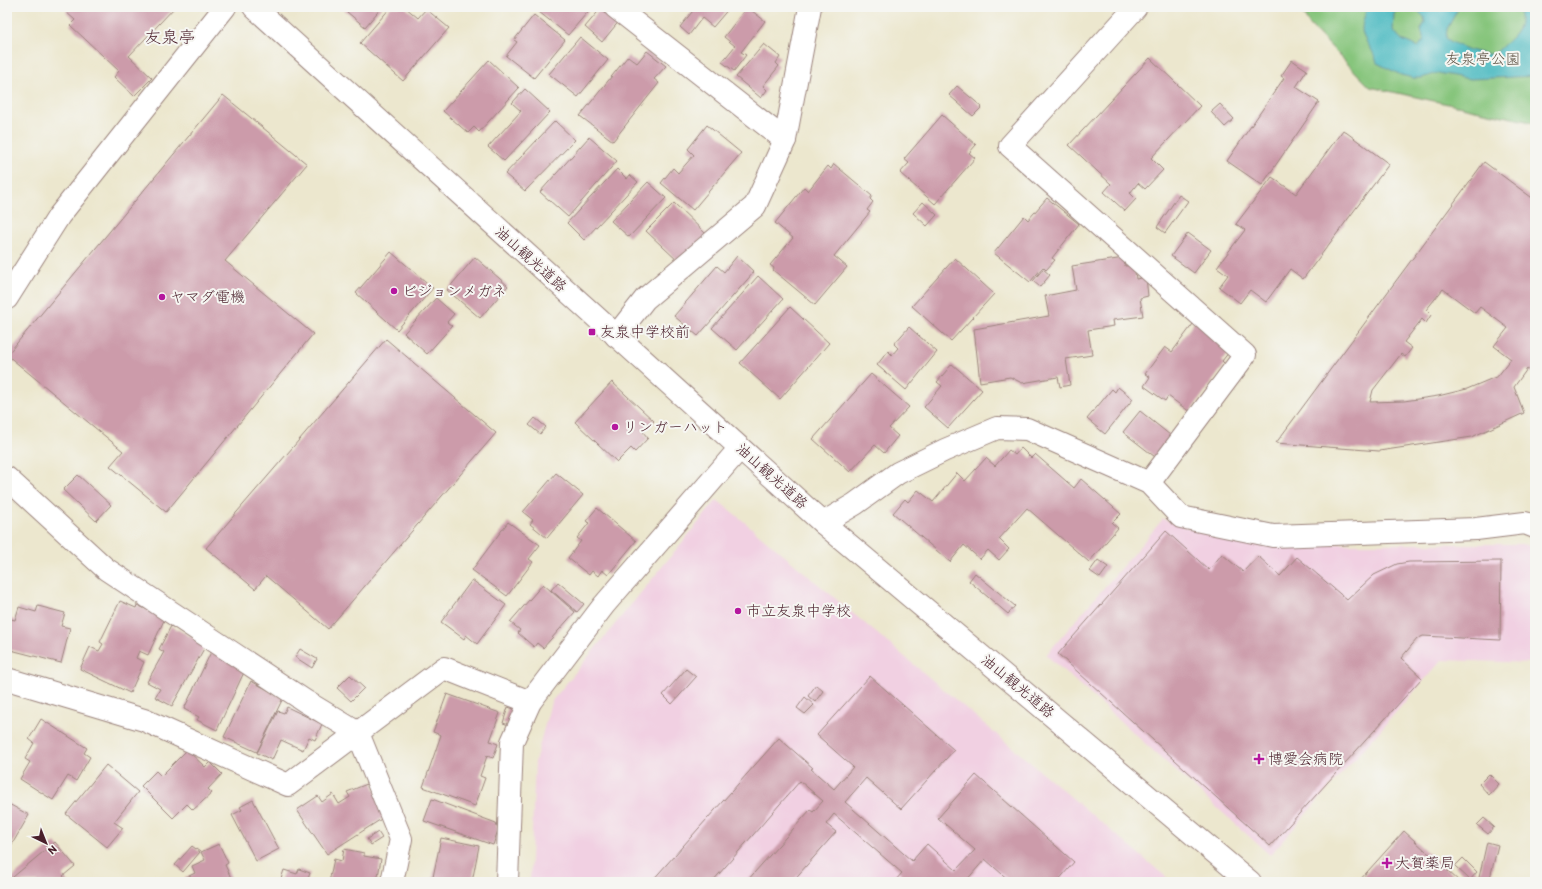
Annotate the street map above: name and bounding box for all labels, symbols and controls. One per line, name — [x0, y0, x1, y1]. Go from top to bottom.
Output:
district label: 友泉亭 — [145, 27, 196, 47]
park label: 友泉亭公園 — [1445, 50, 1521, 68]
street label: 油山観光道路 — [492, 222, 570, 296]
place label: ビジョンメガネ — [402, 282, 507, 300]
marker: ビジョンメガネ — [389, 286, 399, 296]
place label: ヤマダ電機 — [170, 288, 245, 306]
marker: ヤマダ電機 — [157, 292, 167, 302]
place label: 友泉中学校前 — [600, 323, 690, 341]
marker: 友泉中学校前 — [587, 327, 597, 337]
place label: リンガーハット — [623, 418, 728, 436]
marker: リンガーハット — [610, 422, 620, 432]
street label: 油山観光道路 — [733, 439, 811, 513]
place label: 市立友泉中学校 — [746, 602, 851, 620]
marker: 市立友泉中学校 — [733, 606, 743, 616]
street label: 油山観光道路 — [978, 650, 1058, 722]
place label: 博愛会病院 — [1268, 750, 1343, 768]
marker: 博愛会病院 — [1253, 753, 1265, 765]
north arrow — [26, 823, 66, 863]
text: N — [45, 843, 60, 857]
place label: 大賀薬局 — [1395, 854, 1455, 872]
marker: 大賀薬局 — [1382, 858, 1392, 868]

